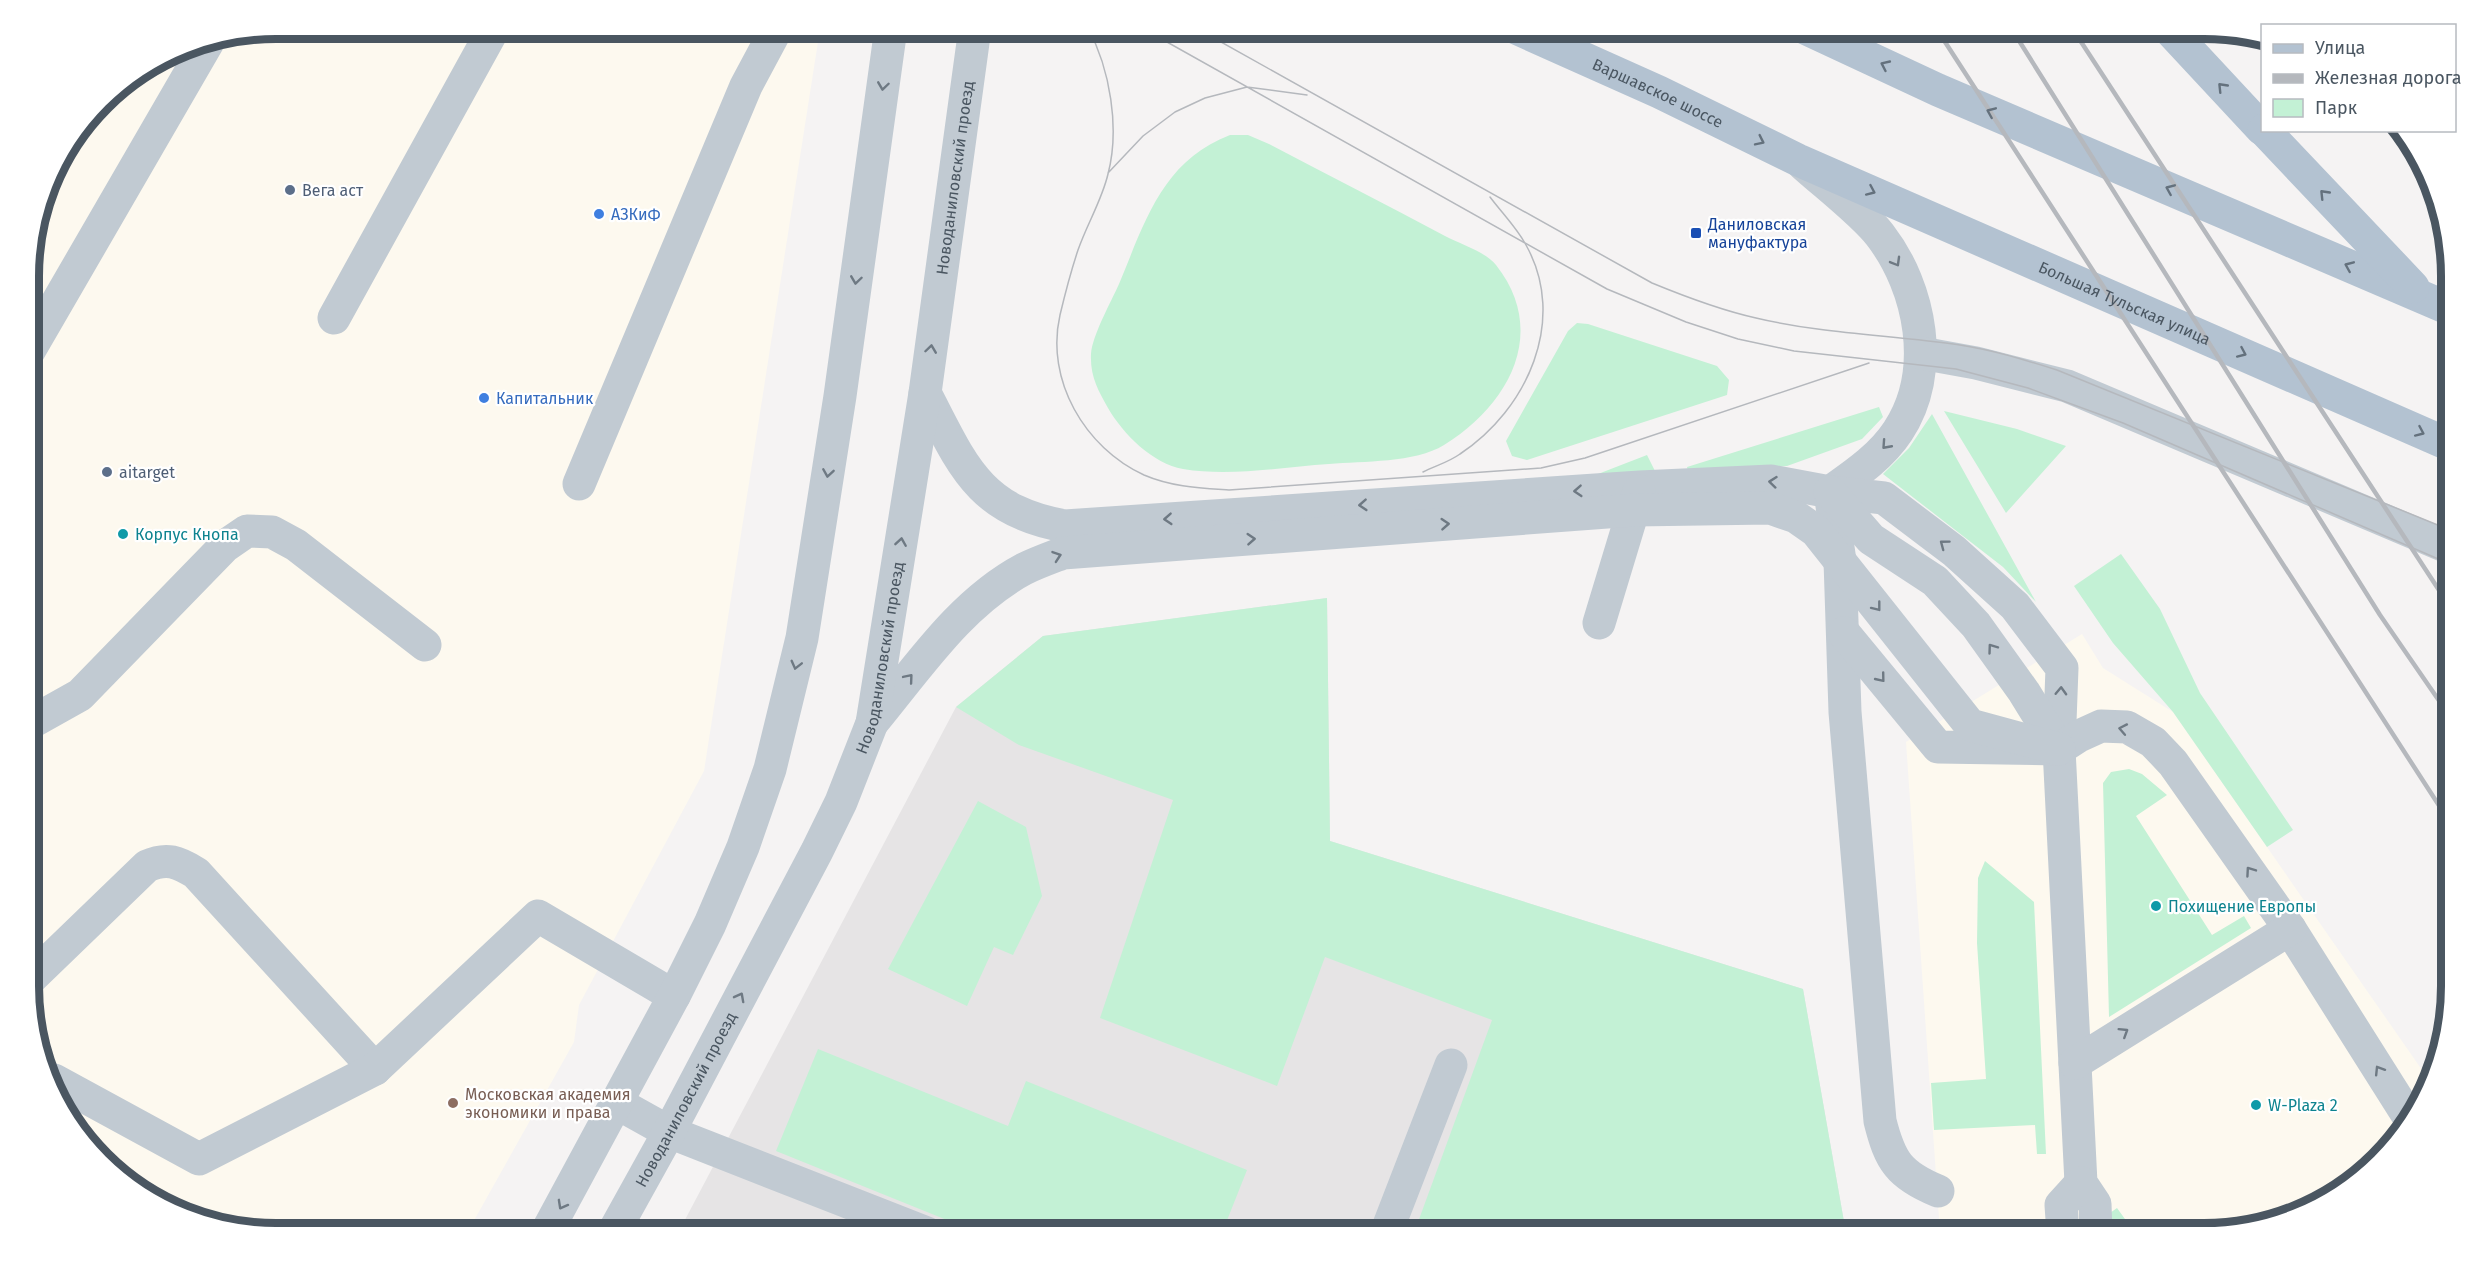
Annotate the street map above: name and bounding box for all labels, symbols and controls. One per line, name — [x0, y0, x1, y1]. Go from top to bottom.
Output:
legend — [2261, 24, 2456, 132]
text: Улица — [2315, 37, 2365, 59]
street label: Варшавское шоссе — [1590, 54, 1726, 131]
one-way arrow — [1880, 60, 1891, 72]
text: Железная дорога — [2315, 67, 2462, 89]
street label: Новоданиловский проезд — [932, 80, 977, 276]
one-way arrow — [877, 82, 889, 91]
one-way arrow — [2218, 83, 2229, 94]
text: Парк — [2315, 97, 2358, 119]
one-way arrow — [1986, 107, 1997, 119]
one-way arrow — [1754, 134, 1765, 145]
place label: Вега аст — [302, 181, 364, 200]
marker: Вега аст — [283, 183, 297, 197]
one-way arrow — [1864, 184, 1875, 196]
one-way arrow — [2165, 184, 2176, 196]
one-way arrow — [2320, 190, 2331, 201]
place label: АЗКиФ — [611, 205, 661, 224]
marker: АЗКиФ — [592, 207, 606, 221]
place label: Даниловская мануфактура — [1707, 215, 1808, 252]
marker: Даниловская мануфактура — [1689, 226, 1703, 240]
one-way arrow — [1888, 256, 1900, 266]
street label: Большая Тульская улица — [2036, 257, 2214, 349]
one-way arrow — [2344, 261, 2355, 273]
one-way arrow — [851, 275, 863, 284]
one-way arrow — [924, 345, 936, 354]
one-way arrow — [2236, 346, 2247, 358]
place label: Капитальник — [496, 389, 594, 408]
marker: Капитальник — [477, 391, 491, 405]
one-way arrow — [2414, 425, 2425, 437]
one-way arrow — [1882, 438, 1893, 449]
place label: aitarget — [119, 463, 175, 482]
marker: aitarget — [100, 465, 114, 479]
one-way arrow — [823, 468, 835, 477]
one-way arrow — [1768, 476, 1777, 489]
one-way arrow — [1573, 484, 1582, 497]
one-way arrow — [1358, 499, 1367, 512]
one-way arrow — [1163, 512, 1172, 525]
one-way arrow — [1441, 518, 1450, 531]
place label: Корпус Кнопа — [135, 525, 239, 544]
marker: Корпус Кнопа — [116, 527, 130, 541]
one-way arrow — [1246, 533, 1255, 546]
one-way arrow — [894, 537, 906, 547]
one-way arrow — [1940, 540, 1951, 551]
one-way arrow — [1051, 551, 1062, 564]
street label: Новоданиловский проезд — [851, 560, 907, 757]
one-way arrow — [1869, 600, 1880, 611]
one-way arrow — [1989, 643, 2000, 654]
one-way arrow — [790, 660, 803, 670]
one-way arrow — [1874, 671, 1885, 682]
one-way arrow — [902, 674, 913, 685]
one-way arrow — [2055, 687, 2067, 696]
one-way arrow — [2118, 723, 2128, 736]
one-way arrow — [2246, 867, 2257, 878]
place label: Похищение Европы — [2168, 897, 2316, 916]
marker: Похищение Европы — [2149, 899, 2163, 913]
one-way arrow — [733, 993, 744, 1004]
street label: Новоданиловский проезд — [631, 1009, 740, 1190]
one-way arrow — [2118, 1027, 2128, 1039]
one-way arrow — [2375, 1066, 2386, 1077]
place label: Московская академия экономики и права — [465, 1085, 631, 1122]
marker: Московская академия экономики и права — [446, 1096, 460, 1110]
place label: W-Plaza 2 — [2268, 1096, 2338, 1115]
marker: W-Plaza 2 — [2249, 1098, 2263, 1112]
one-way arrow — [558, 1199, 569, 1209]

